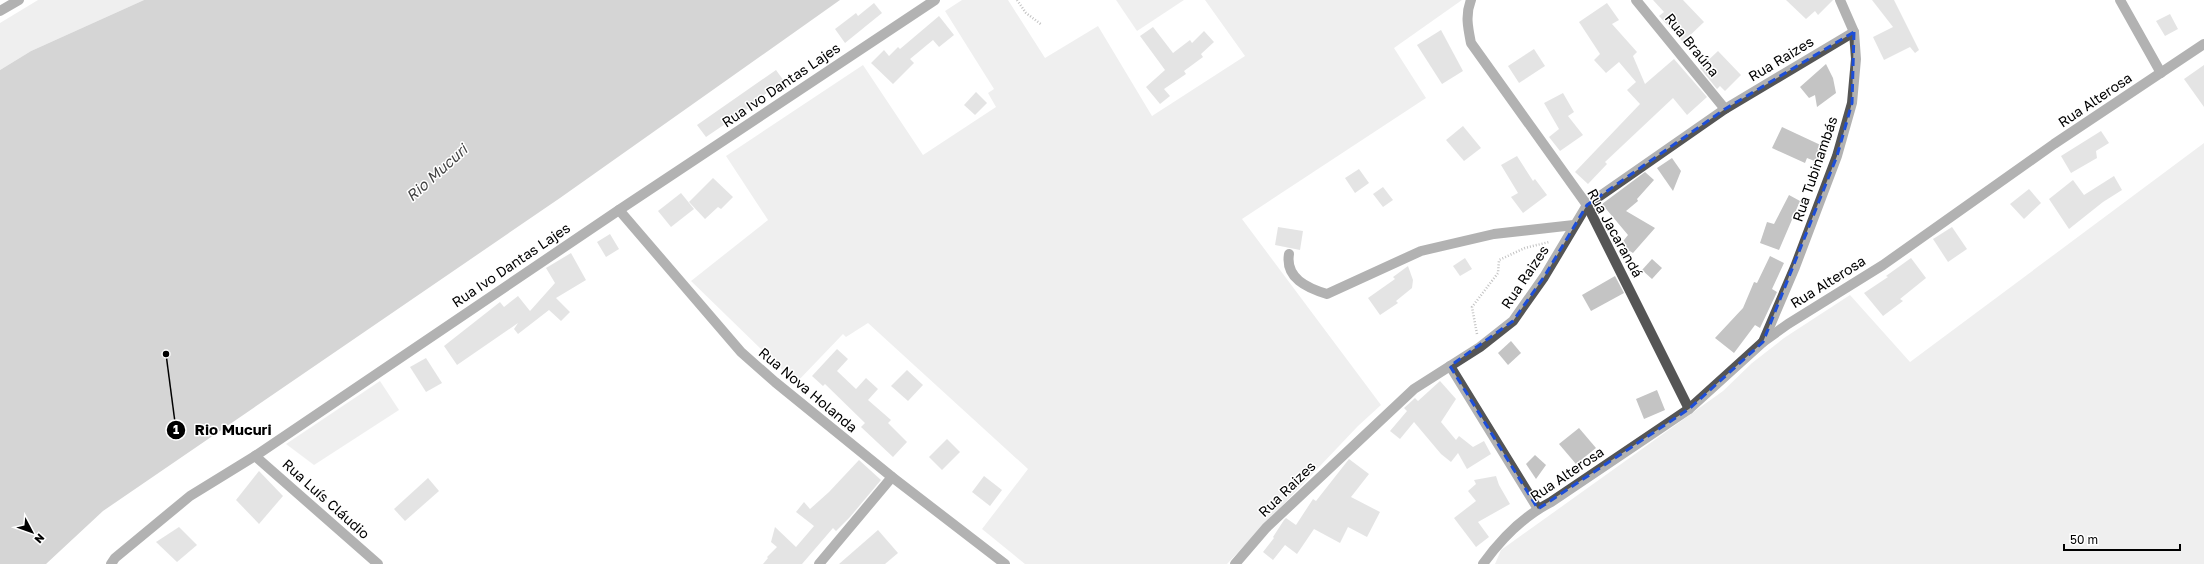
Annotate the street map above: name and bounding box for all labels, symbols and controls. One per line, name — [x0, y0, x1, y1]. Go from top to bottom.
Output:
street label: Rua Braúna — [1662, 10, 1723, 80]
street label: Rua Raizes — [1745, 33, 1816, 85]
street label: Rua Ivo Dantas Lajes — [718, 39, 843, 130]
street label: Rua Alterosa — [2055, 69, 2135, 130]
street label: Rua Tubinambás — [1789, 114, 1841, 224]
water label: Rio Mucuri — [402, 139, 472, 204]
street label: Rua Jacarandá — [1584, 185, 1647, 280]
street label: Rua Ivo Dantas Lajes — [448, 219, 573, 310]
street label: Rua Raizes — [1497, 242, 1552, 312]
street label: Rua Alterosa — [1787, 252, 1868, 311]
street label: Rua Nova Holanda — [756, 343, 861, 436]
callout: Rio Mucuri — [166, 416, 280, 443]
text: Rio Mucuri — [194, 420, 272, 438]
text: 1 — [173, 422, 179, 437]
street label: Rua Alterosa — [1527, 443, 1607, 504]
street label: Rua Luís Cláudio — [279, 455, 373, 542]
street label: Rua Raizes — [1255, 457, 1319, 520]
north arrow — [12, 512, 52, 552]
scale bar — [2064, 526, 2180, 552]
text: N — [32, 531, 48, 546]
text: 50 m — [2070, 532, 2098, 547]

